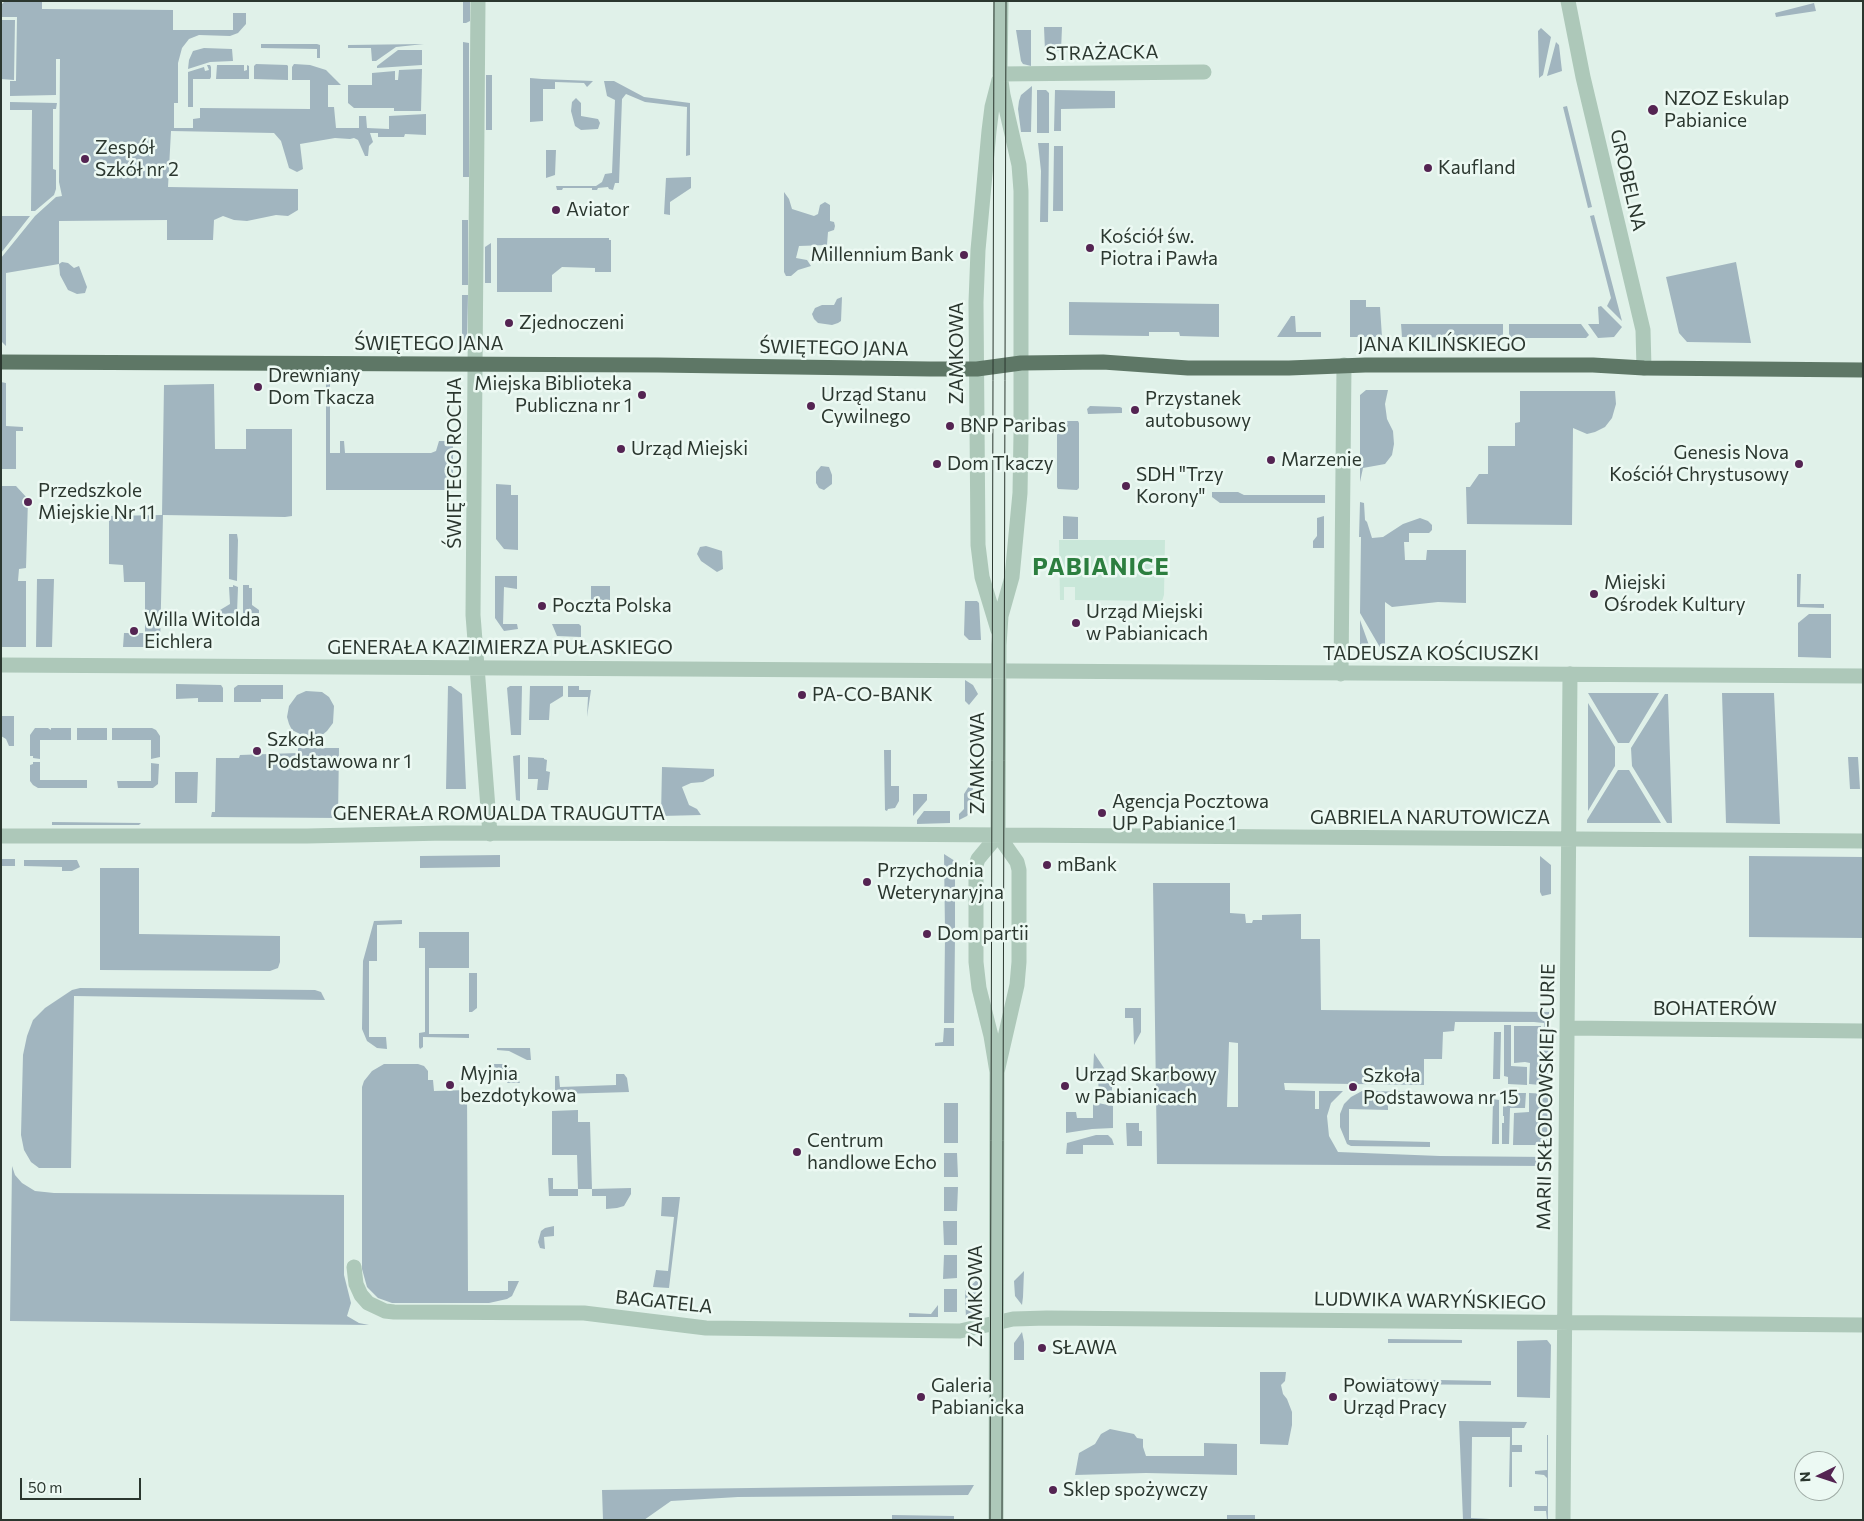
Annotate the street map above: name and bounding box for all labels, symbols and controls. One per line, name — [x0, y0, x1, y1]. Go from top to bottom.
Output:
street label: STRAŻACKA — [1045, 41, 1159, 65]
place label: NZOZ Eskulap Pabianice — [1664, 88, 1789, 132]
marker: NZOZ Eskulap Pabianice — [1646, 103, 1660, 117]
street label: GROBELNA — [1605, 127, 1651, 233]
place label: Zespół Szkół nr 2 — [95, 137, 179, 181]
marker: Zespół Szkół nr 2 — [79, 153, 91, 165]
place label: Kaufland — [1438, 157, 1515, 179]
marker: Kaufland — [1422, 162, 1434, 174]
place label: Aviator — [566, 199, 630, 221]
marker: Aviator — [550, 204, 562, 216]
place label: Kościół św. Piotra i Pawła — [1100, 226, 1218, 270]
marker: Kościół św. Piotra i Pawła — [1084, 242, 1096, 254]
place label: Millennium Bank — [810, 244, 954, 266]
marker: Millennium Bank — [958, 249, 970, 261]
street label: ZAMKOWA — [946, 302, 968, 404]
place label: Zjednoczeni — [519, 312, 624, 334]
marker: Zjednoczeni — [503, 317, 515, 329]
street label: ŚWIĘTEGO JANA — [354, 333, 504, 355]
street label: JANA KILIŃSKIEGO — [1358, 334, 1526, 356]
street label: ŚWIĘTEGO JANA — [759, 335, 909, 361]
place label: Drewniany Dom Tkacza — [268, 365, 375, 409]
place label: Miejska Biblioteka Publiczna nr 1 — [474, 373, 632, 417]
street label: ŚWIĘTEGO ROCHA — [444, 377, 466, 549]
marker: Drewniany Dom Tkacza — [252, 381, 264, 393]
place label: Urząd Stanu Cywilnego — [821, 384, 927, 428]
place label: Przystanek autobusowy — [1145, 388, 1251, 432]
marker: Miejska Biblioteka Publiczna nr 1 — [636, 389, 648, 401]
marker: Urząd Stanu Cywilnego — [805, 400, 817, 412]
marker: Przystanek autobusowy — [1129, 404, 1141, 416]
place label: BNP Paribas — [960, 415, 1066, 437]
marker: BNP Paribas — [944, 420, 956, 432]
place label: Urząd Miejski — [631, 438, 748, 460]
place label: Genesis Nova Kościół Chrystusowy — [1609, 442, 1789, 486]
marker: Urząd Miejski — [615, 443, 627, 455]
place label: Marzenie — [1281, 449, 1362, 471]
place label: Dom Tkaczy — [947, 453, 1054, 475]
marker: Marzenie — [1265, 454, 1277, 466]
marker: Dom Tkaczy — [931, 458, 943, 470]
marker: Genesis Nova Kościół Chrystusowy — [1793, 458, 1805, 470]
place label: SDH "Trzy Korony" — [1136, 464, 1224, 508]
place label: Przedszkole Miejskie Nr 11 — [38, 480, 155, 524]
marker: SDH "Trzy Korony" — [1120, 480, 1132, 492]
marker: Przedszkole Miejskie Nr 11 — [22, 496, 34, 508]
district label: PABIANICE — [1031, 553, 1171, 581]
place label: Miejski Ośrodek Kultury — [1604, 572, 1745, 616]
marker: Miejski Ośrodek Kultury — [1588, 588, 1600, 600]
place label: Poczta Polska — [552, 595, 672, 617]
marker: Poczta Polska — [536, 600, 548, 612]
place label: Urząd Miejski w Pabianicach — [1086, 601, 1208, 645]
place label: Willa Witolda Eichlera — [144, 609, 260, 653]
marker: Urząd Miejski w Pabianicach — [1070, 617, 1082, 629]
marker: Willa Witolda Eichlera — [128, 625, 140, 637]
street label: GENERAŁA KAZIMIERZA PUŁASKIEGO — [327, 637, 673, 659]
street label: TADEUSZA KOŚCIUSZKI — [1323, 643, 1539, 665]
place label: PA-CO-BANK — [812, 684, 933, 706]
marker: PA-CO-BANK — [796, 689, 808, 701]
street label: ZAMKOWA — [967, 712, 989, 814]
place label: Szkoła Podstawowa nr 1 — [267, 729, 412, 773]
marker: Szkoła Podstawowa nr 1 — [251, 745, 263, 757]
place label: Agencja Pocztowa UP Pabianice 1 — [1112, 791, 1269, 835]
street label: GENERAŁA ROMUALDA TRAUGUTTA — [333, 803, 665, 825]
marker: Agencja Pocztowa UP Pabianice 1 — [1096, 807, 1108, 819]
street label: GABRIELA NARUTOWICZA — [1310, 807, 1550, 829]
place label: mBank — [1057, 854, 1117, 876]
marker: mBank — [1041, 859, 1053, 871]
place label: Przychodnia Weterynaryjna — [877, 860, 1004, 904]
marker: Przychodnia Weterynaryjna — [861, 876, 873, 888]
place label: Dom partii — [937, 923, 1029, 945]
marker: Dom partii — [921, 928, 933, 940]
street label: MARII SKŁODOWSKIEJ-CURIE — [1532, 963, 1560, 1231]
street label: BOHATERÓW — [1653, 998, 1777, 1020]
place label: Myjnia bezdotykowa — [460, 1063, 576, 1107]
place label: Urząd Skarbowy w Pabianicach — [1075, 1064, 1217, 1108]
place label: Szkoła Podstawowa nr 15 — [1363, 1065, 1519, 1109]
marker: Myjnia bezdotykowa — [444, 1079, 456, 1091]
marker: Urząd Skarbowy w Pabianicach — [1059, 1080, 1071, 1092]
marker: Szkoła Podstawowa nr 15 — [1347, 1081, 1359, 1093]
place label: Centrum handlowe Echo — [807, 1130, 937, 1174]
marker: Centrum handlowe Echo — [791, 1146, 803, 1158]
street label: ZAMKOWA — [965, 1245, 987, 1347]
street label: BAGATELA — [614, 1286, 714, 1318]
street label: LUDWIKA WARYŃSKIEGO — [1314, 1288, 1546, 1314]
place label: SŁAWA — [1052, 1337, 1117, 1359]
marker: SŁAWA — [1036, 1342, 1048, 1354]
place label: Galeria Pabianicka — [931, 1375, 1024, 1419]
place label: Powiatowy Urząd Pracy — [1343, 1375, 1447, 1419]
marker: Galeria Pabianicka — [915, 1391, 927, 1403]
marker: Powiatowy Urząd Pracy — [1327, 1391, 1339, 1403]
north arrow — [1794, 1451, 1844, 1501]
scale bar — [22, 1468, 144, 1500]
text: N — [1796, 1471, 1813, 1483]
text: 50 m — [28, 1478, 62, 1496]
place label: Sklep spożywczy — [1063, 1479, 1208, 1501]
marker: Sklep spożywczy — [1047, 1484, 1059, 1496]

